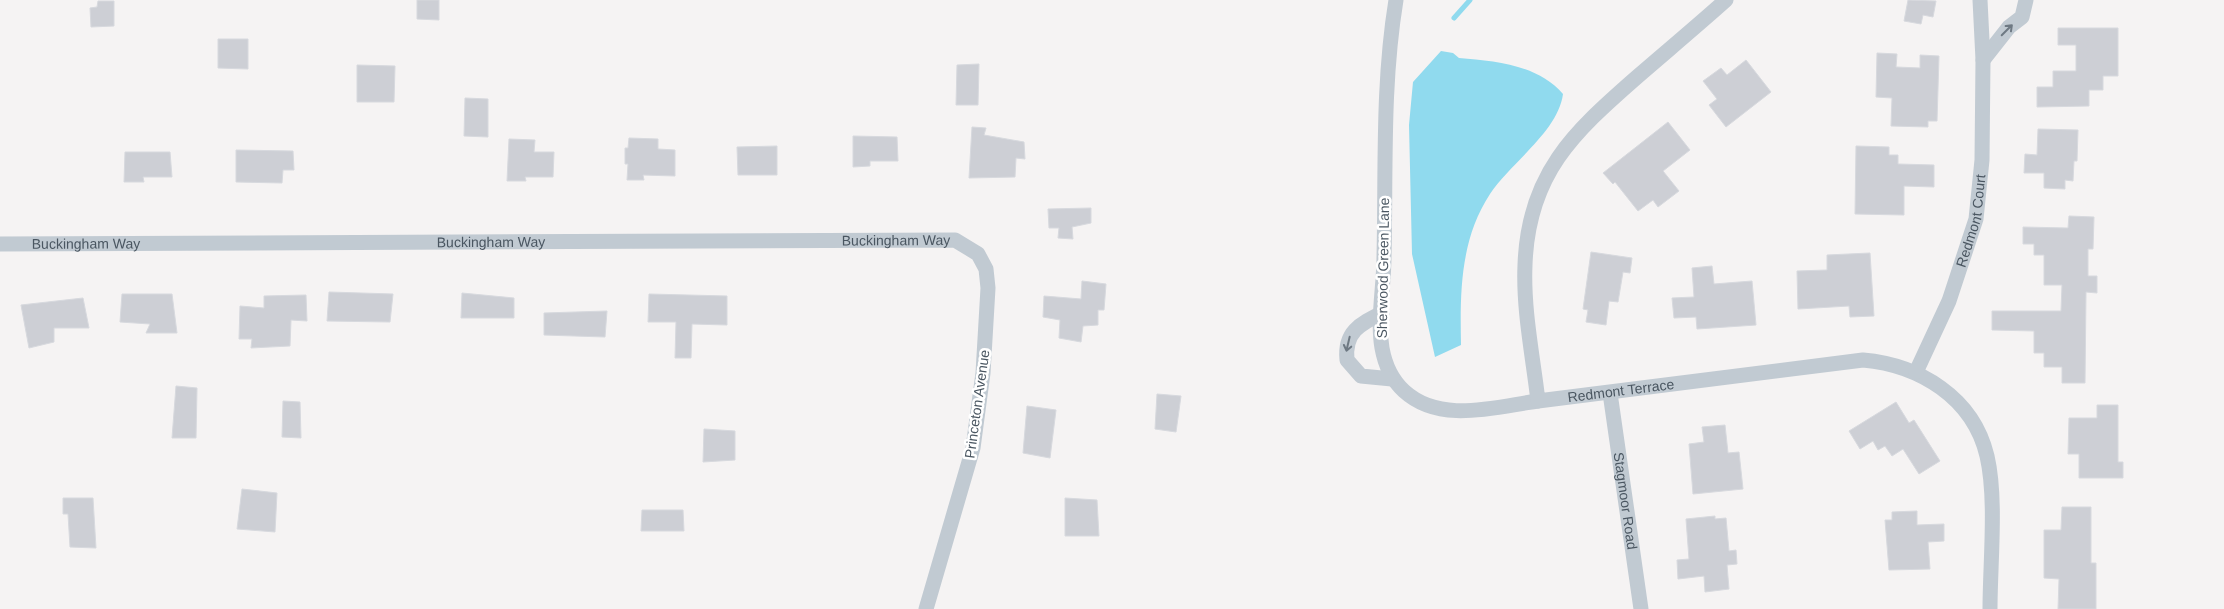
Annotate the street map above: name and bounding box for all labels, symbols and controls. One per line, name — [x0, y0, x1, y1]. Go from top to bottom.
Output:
one-way arrow — [2001, 24, 2013, 36]
street label: Redmont Court — [1953, 173, 1989, 269]
street label: Sherwood Green Lane — [1374, 197, 1392, 339]
street label: Buckingham Way — [842, 232, 950, 248]
street label: Buckingham Way — [437, 234, 545, 250]
street label: Buckingham Way — [32, 235, 140, 252]
one-way arrow — [1343, 335, 1352, 351]
street label: Princeton Avenue — [961, 348, 993, 459]
street label: Redmont Terrace — [1567, 376, 1675, 405]
street label: Stagmoor Road — [1611, 451, 1640, 551]

